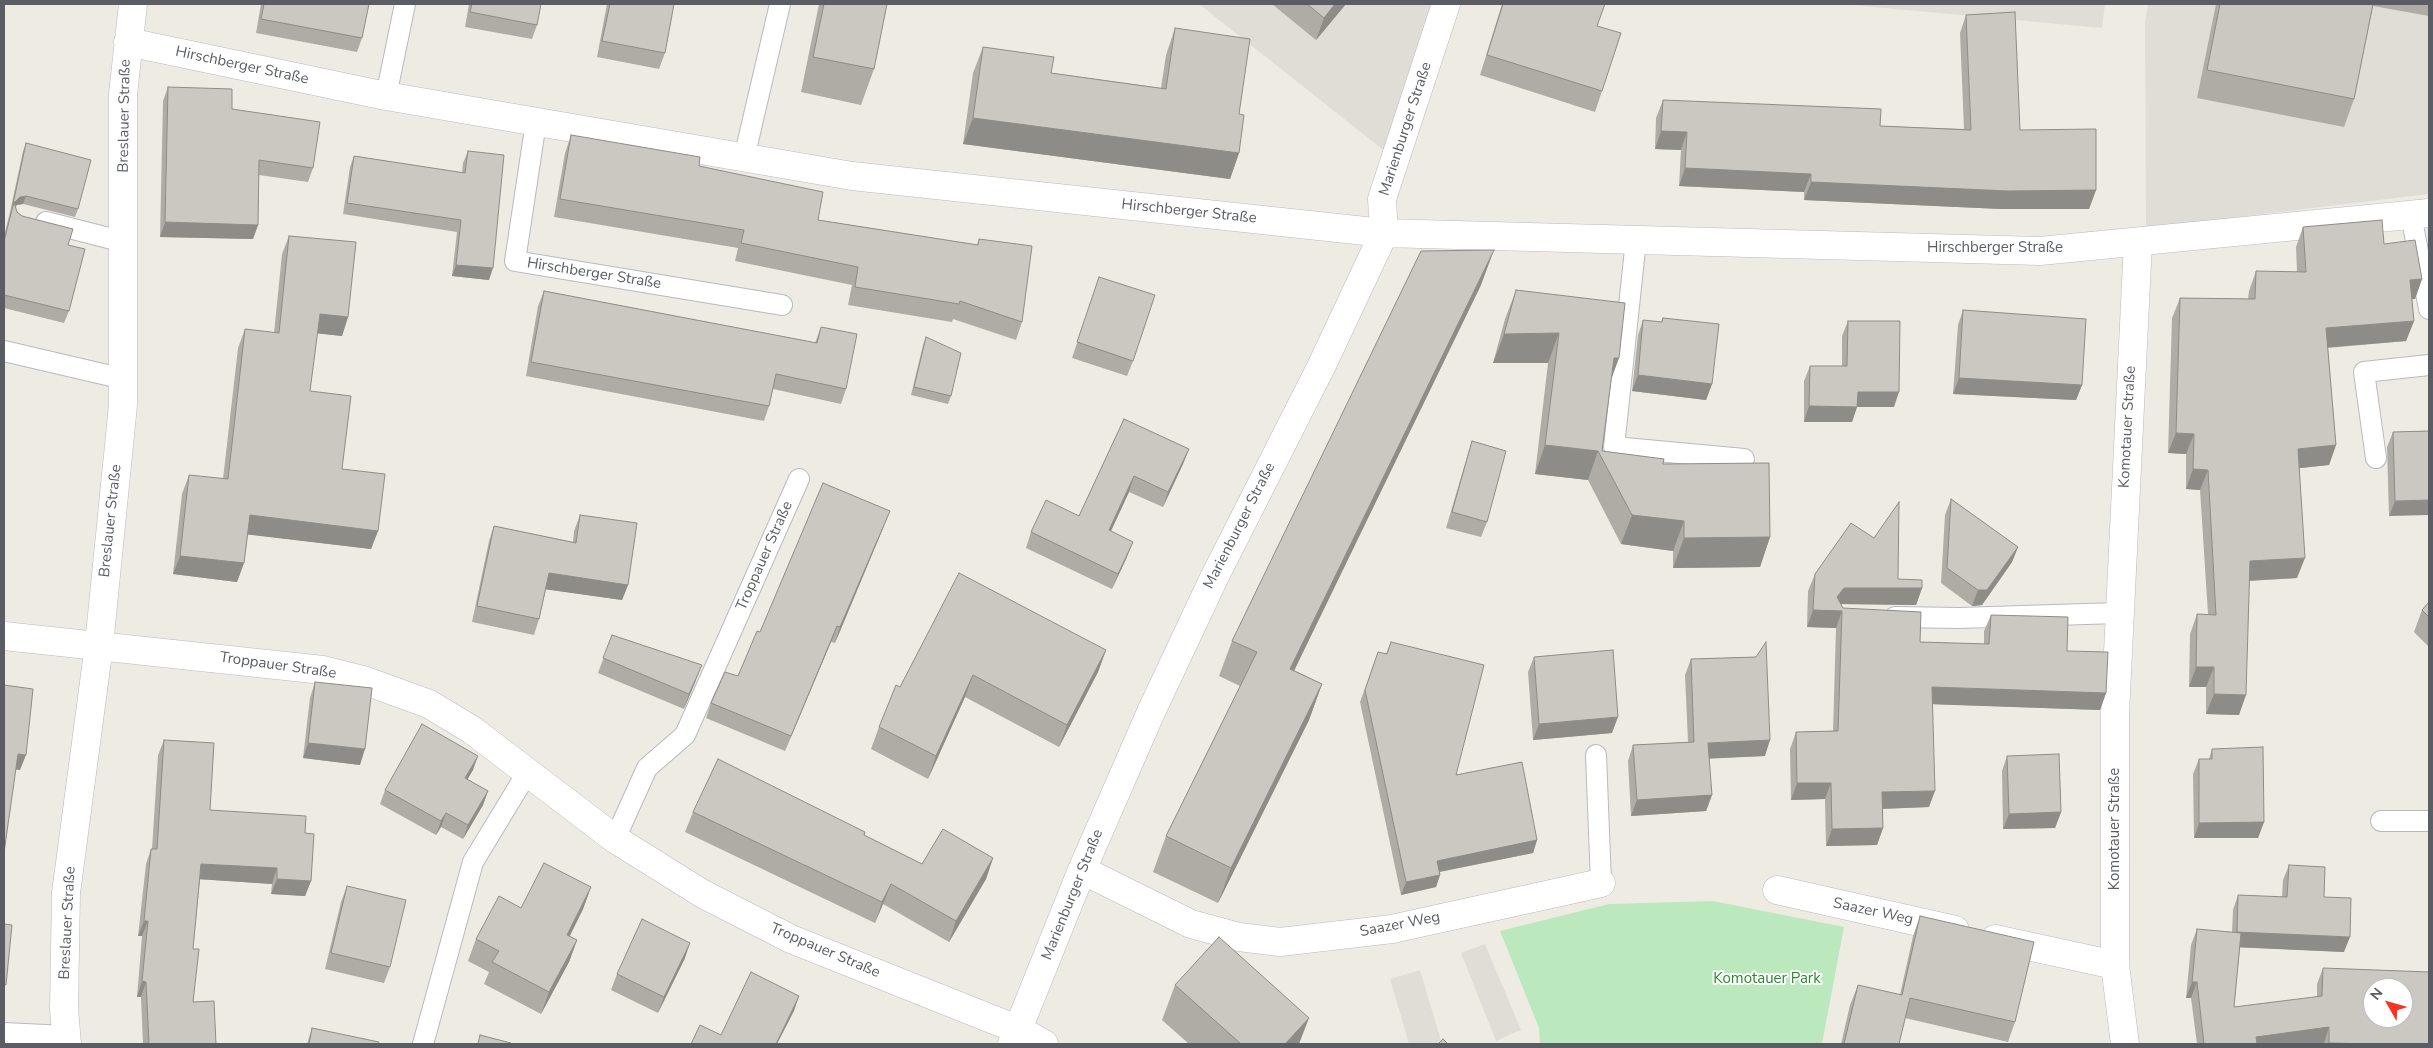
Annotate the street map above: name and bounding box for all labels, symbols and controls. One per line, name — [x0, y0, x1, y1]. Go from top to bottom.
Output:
street label: Hirschberger Straße — [174, 43, 310, 89]
street label: Breslauer Straße — [115, 59, 135, 173]
street label: Marienburger Straße — [1376, 60, 1436, 198]
street label: Hirschberger Straße — [1121, 196, 1257, 228]
street label: Hirschberger Straße — [1927, 239, 2063, 257]
street label: Hirschberger Straße — [526, 254, 662, 294]
street label: Komotauer Straße — [2116, 365, 2140, 489]
street label: Marienburger Straße — [1200, 460, 1280, 592]
street label: Breslauer Straße — [96, 464, 126, 578]
street label: Troppauer Straße — [733, 499, 797, 613]
street label: Troppauer Straße — [219, 649, 337, 683]
street label: Komotauer Straße — [2106, 768, 2124, 890]
street label: Marienburger Straße — [1039, 827, 1107, 963]
street label: Breslauer Straße — [56, 866, 80, 980]
street label: Saazer Weg — [1831, 895, 1915, 929]
street label: Saazer Weg — [1358, 908, 1442, 942]
street label: Troppauer Straße — [767, 920, 883, 982]
park label: Komotauer Park — [1713, 970, 1821, 988]
north arrow — [2363, 978, 2413, 1028]
text: N — [2366, 984, 2387, 1004]

